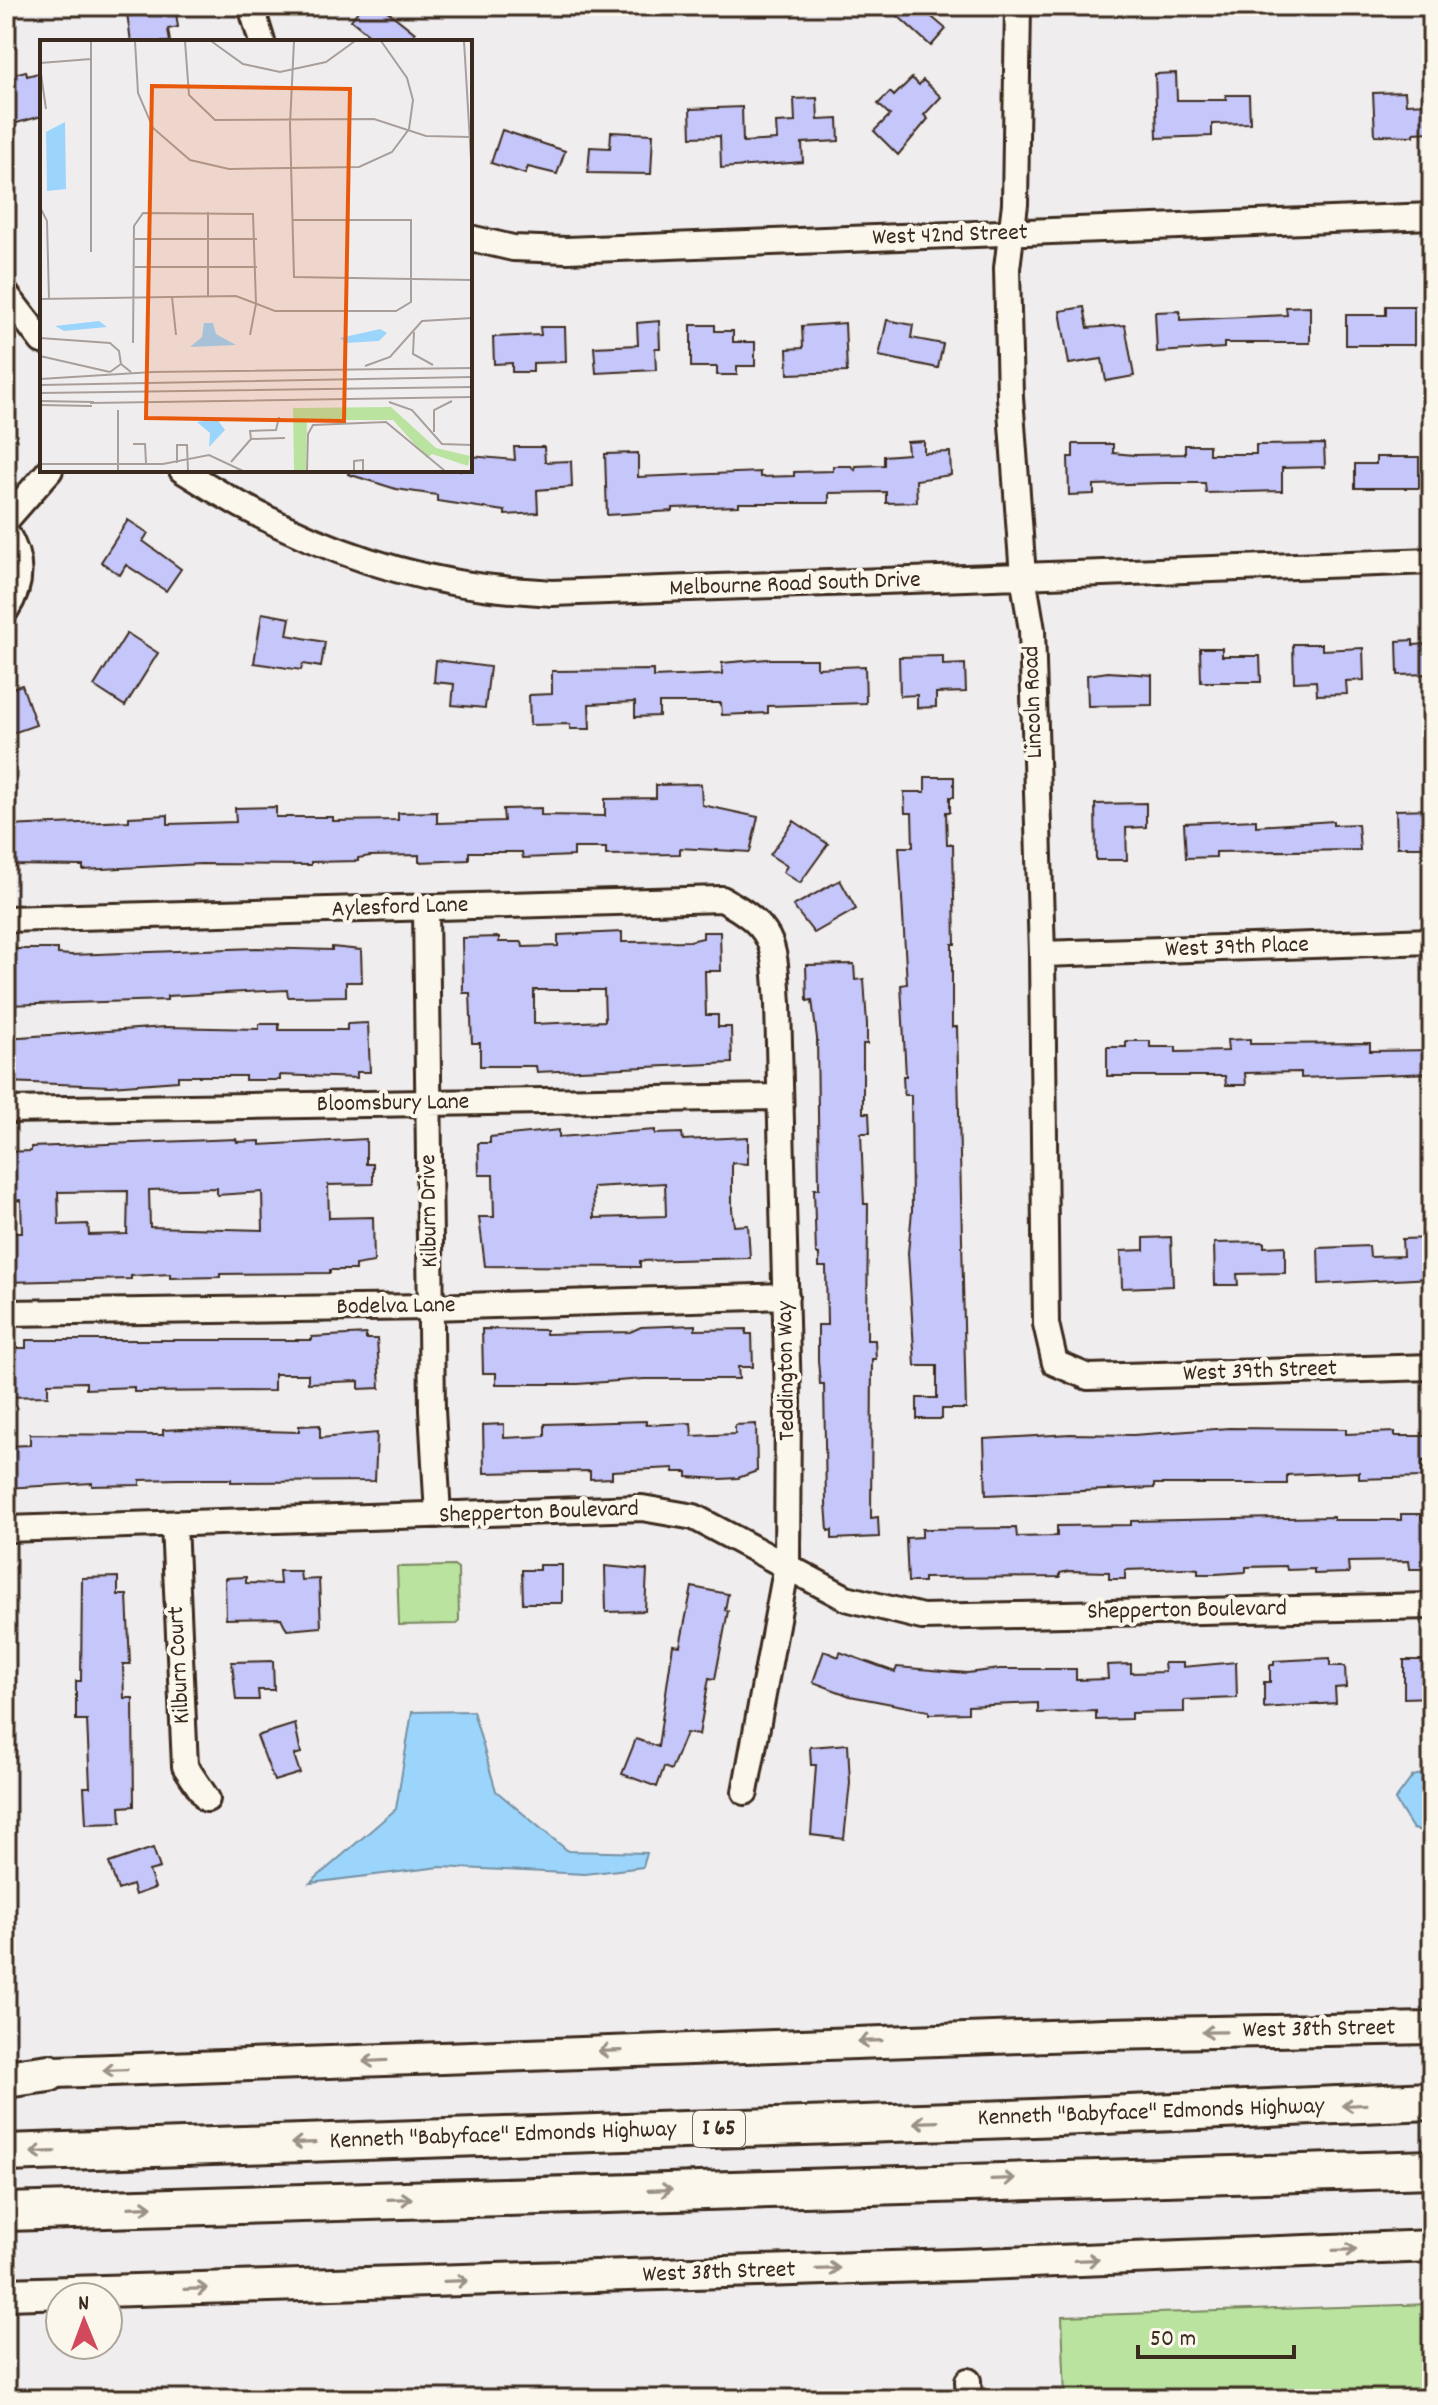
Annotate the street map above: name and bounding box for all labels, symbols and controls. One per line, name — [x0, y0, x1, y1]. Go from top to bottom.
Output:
inset map — [40, 40, 472, 472]
street label: West 42nd Street — [872, 216, 1028, 256]
street label: Melbourne Road South Drive — [669, 564, 921, 606]
street label: Lincoln Road — [1015, 645, 1053, 759]
street label: Aylesford Lane — [331, 889, 469, 927]
street label: West 39th Place — [1165, 929, 1309, 967]
street label: Bloomsbury Lane — [316, 1086, 470, 1122]
street label: Kilburn Drive — [412, 1154, 448, 1268]
street label: Bodelva Lane — [336, 1289, 456, 1325]
street label: Teddington Way — [769, 1300, 805, 1441]
street label: West 39th Street — [1182, 1352, 1338, 1392]
street label: Shepperton Boulevard — [438, 1493, 640, 1533]
street label: Shepperton Boulevard — [1087, 1592, 1287, 1630]
street label: Kilburn Court — [160, 1605, 200, 1725]
street label: West 38th Street — [1242, 2012, 1396, 2048]
one-way arrow — [1201, 2024, 1228, 2039]
one-way arrow — [857, 2034, 884, 2049]
one-way arrow — [597, 2043, 624, 2058]
one-way arrow — [362, 2053, 389, 2068]
one-way arrow — [102, 2063, 129, 2078]
street label: Kenneth "Babyface" Edmonds Highway — [977, 2090, 1326, 2136]
one-way arrow — [1341, 2098, 1368, 2113]
road number: I 65 — [693, 2111, 745, 2147]
street label: Kenneth "Babyface" Edmonds Highway — [329, 2113, 678, 2159]
one-way arrow — [913, 2115, 940, 2130]
one-way arrow — [290, 2136, 317, 2151]
one-way arrow — [30, 2144, 57, 2159]
one-way arrow — [989, 2172, 1016, 2187]
one-way arrow — [646, 2182, 673, 2197]
one-way arrow — [386, 2191, 413, 2206]
one-way arrow — [126, 2200, 153, 2215]
one-way arrow — [1331, 2242, 1357, 2257]
street label: West 38th Street — [642, 2253, 796, 2293]
one-way arrow — [1073, 2253, 1100, 2268]
one-way arrow — [814, 2262, 841, 2277]
one-way arrow — [442, 2274, 469, 2289]
north arrow — [44, 2281, 124, 2361]
one-way arrow — [182, 2281, 209, 2297]
text: N — [78, 2289, 90, 2320]
scale bar — [1138, 2309, 1294, 2359]
text: 50 m — [1150, 2323, 1196, 2357]

